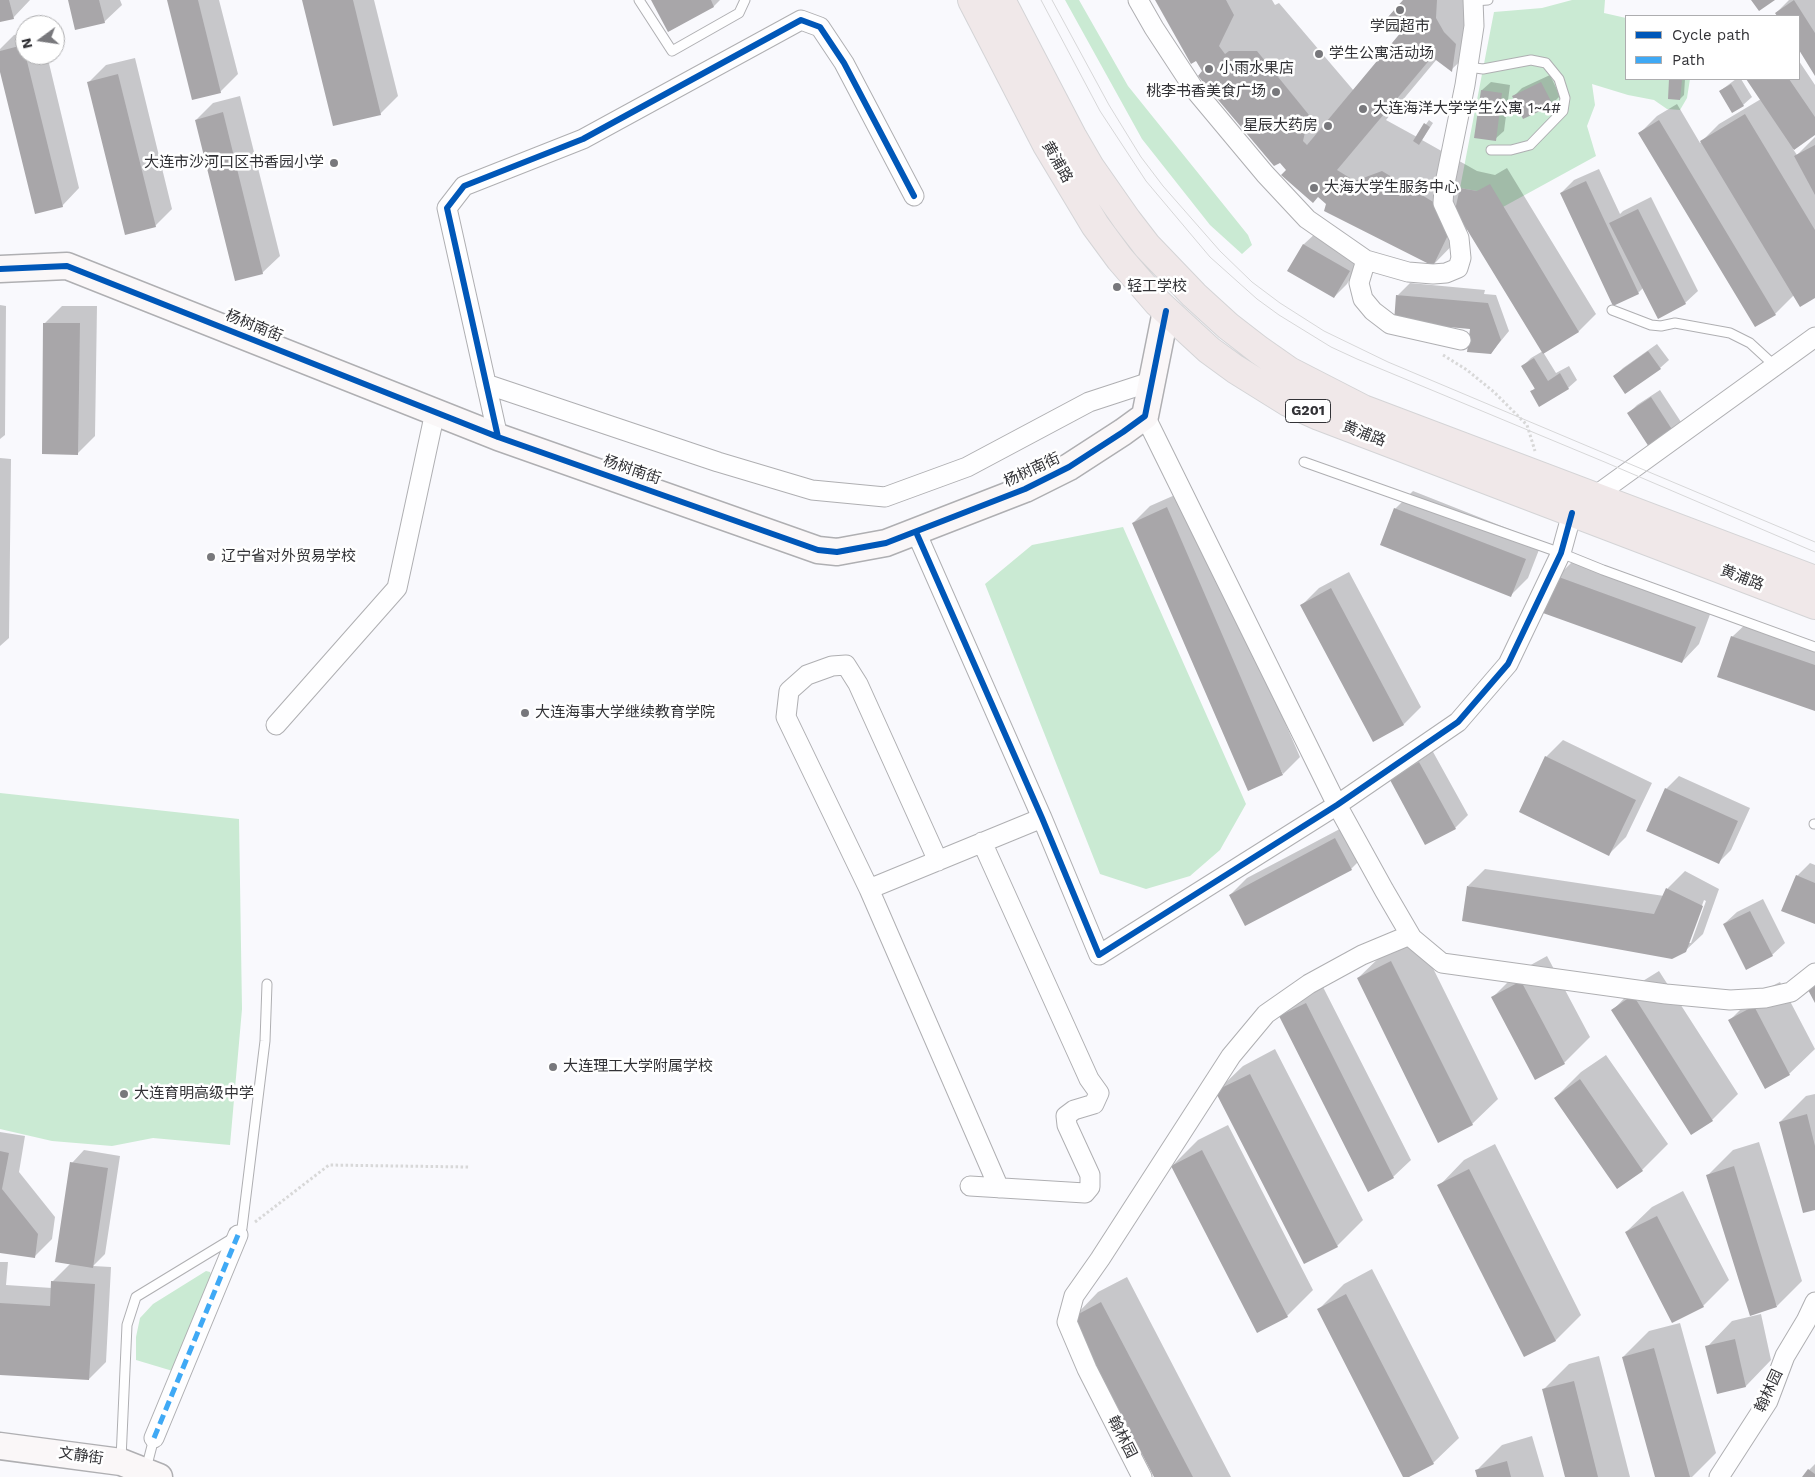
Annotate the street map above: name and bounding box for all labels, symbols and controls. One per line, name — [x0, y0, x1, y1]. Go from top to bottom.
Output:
marker: 学园超市 — [1394, 4, 1406, 16]
north arrow — [15, 15, 65, 65]
legend — [1625, 15, 1800, 80]
place label: 学园超市 — [1370, 18, 1430, 36]
text: Cycle path — [1672, 26, 1750, 44]
text: N — [17, 36, 35, 50]
place label: 学生公寓活动场 — [1329, 45, 1434, 63]
marker: 学生公寓活动场 — [1313, 48, 1325, 60]
text: Path — [1672, 51, 1705, 69]
place label: 小雨水果店 — [1219, 60, 1294, 78]
marker: 小雨水果店 — [1203, 63, 1215, 75]
place label: 桃李书香美食广场 — [1146, 83, 1266, 101]
marker: 桃李书香美食广场 — [1270, 86, 1282, 98]
place label: 大连海洋大学学生公寓 1~4# — [1373, 100, 1561, 118]
marker: 大连海洋大学学生公寓 1~4# — [1357, 103, 1369, 115]
place label: 星辰大药房 — [1243, 117, 1318, 135]
marker: 星辰大药房 — [1322, 120, 1334, 132]
street label: 黄浦路 — [1038, 138, 1076, 186]
place label: 大连市沙河口区书香园小学 — [144, 154, 324, 172]
marker: 大连市沙河口区书香园小学 — [328, 157, 340, 169]
place label: 大海大学生服务中心 — [1324, 179, 1459, 197]
marker: 大海大学生服务中心 — [1308, 182, 1320, 194]
place label: 轻工学校 — [1127, 278, 1187, 296]
marker: 轻工学校 — [1111, 281, 1123, 293]
street label: 杨树南街 — [223, 306, 285, 346]
road number: G201 — [1286, 400, 1330, 422]
street label: 黄浦路 — [1340, 418, 1388, 450]
street label: 杨树南街 — [1001, 449, 1063, 491]
street label: 杨树南街 — [601, 452, 663, 488]
place label: 辽宁省对外贸易学校 — [221, 548, 356, 566]
marker: 辽宁省对外贸易学校 — [205, 551, 217, 563]
street label: 黄浦路 — [1718, 562, 1766, 594]
place label: 大连海事大学继续教育学院 — [535, 704, 715, 722]
marker: 大连海事大学继续教育学院 — [519, 707, 531, 719]
place label: 大连理工大学附属学校 — [563, 1058, 713, 1076]
marker: 大连理工大学附属学校 — [547, 1061, 559, 1073]
place label: 大连育明高级中学 — [134, 1085, 254, 1103]
marker: 大连育明高级中学 — [118, 1088, 130, 1100]
street label: 翰林园 — [1751, 1367, 1787, 1415]
street label: 翰林园 — [1104, 1413, 1140, 1461]
street label: 文静街 — [57, 1444, 105, 1468]

